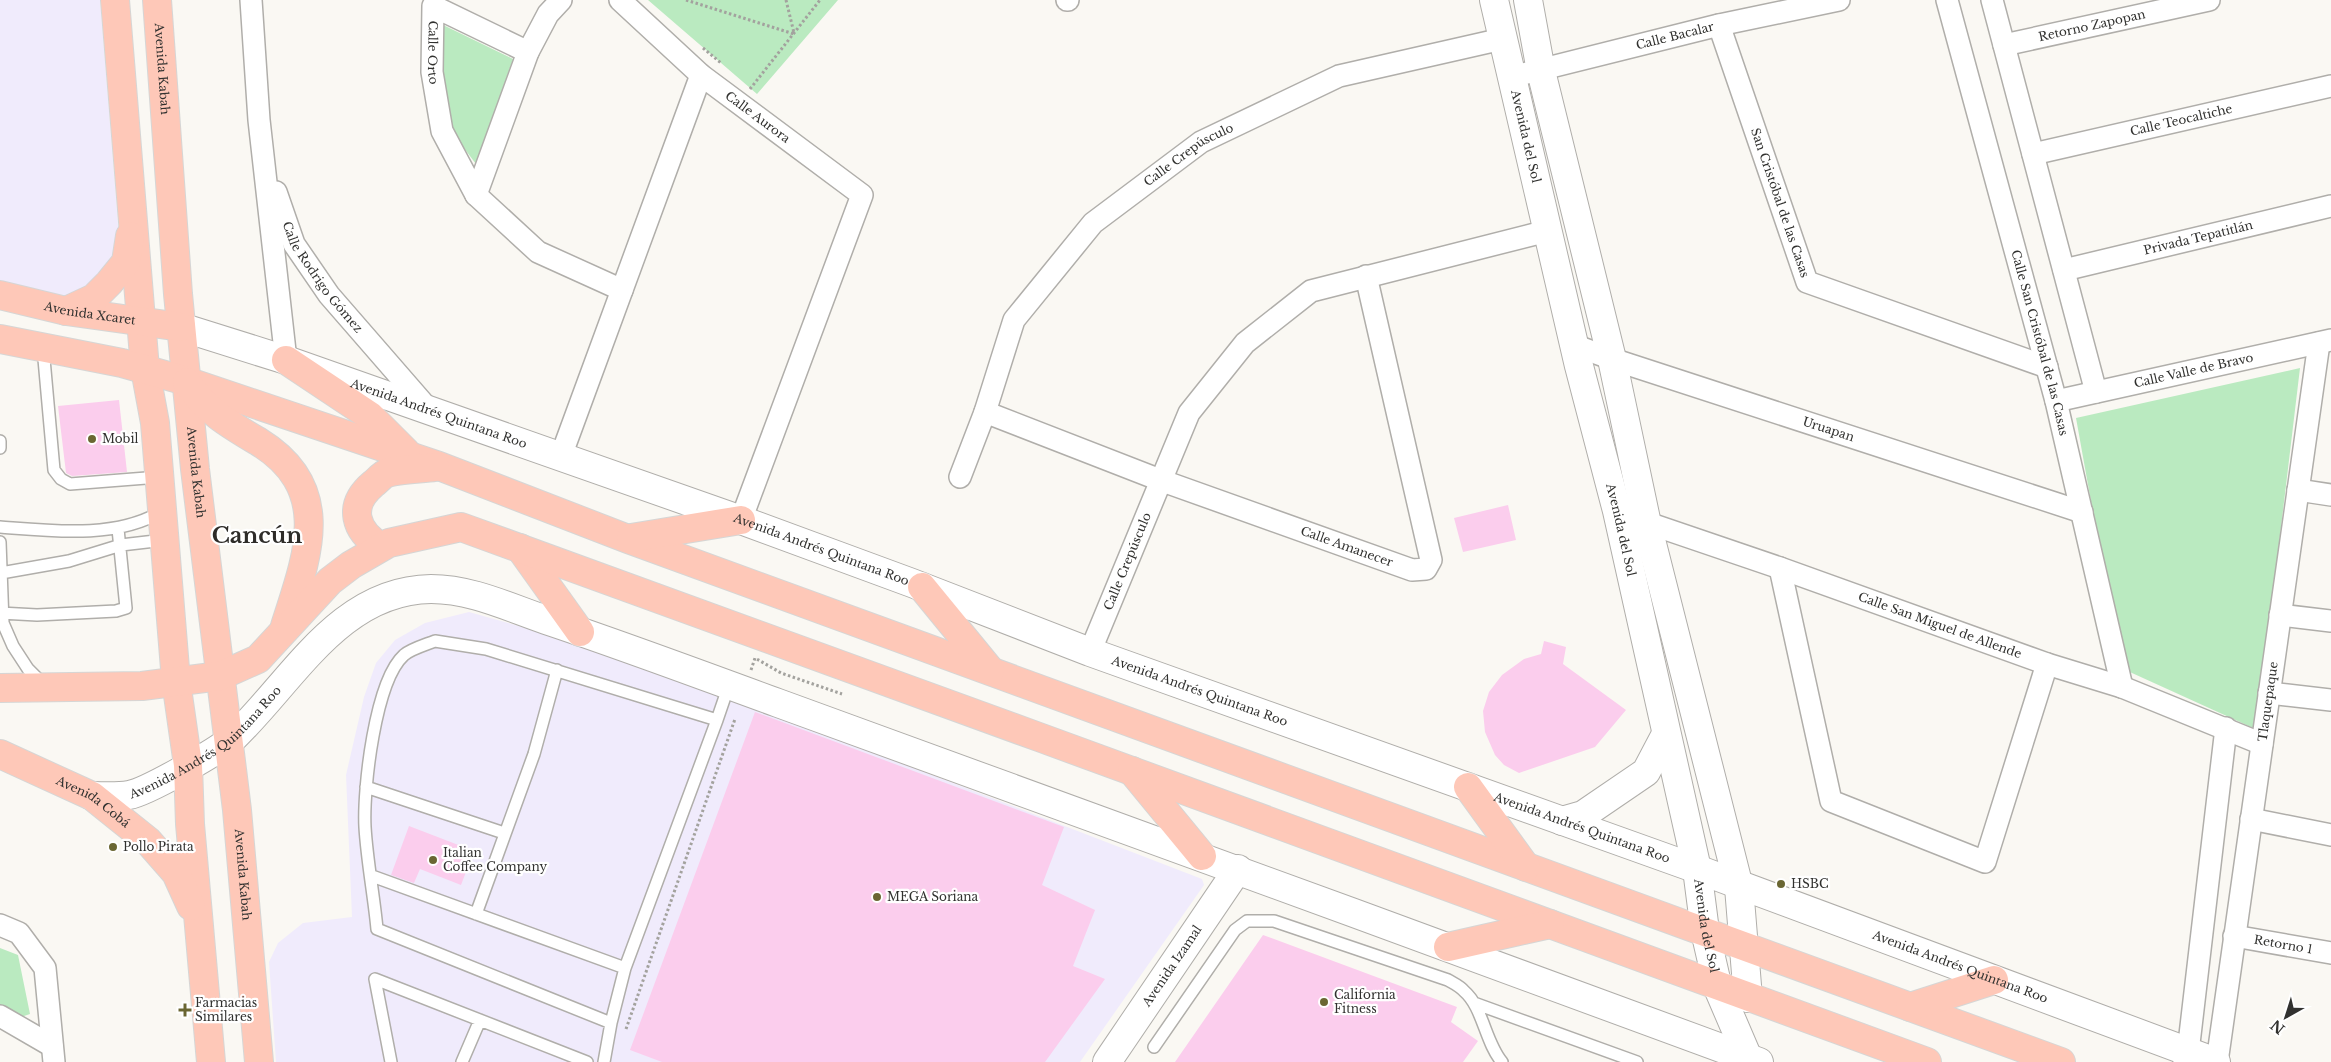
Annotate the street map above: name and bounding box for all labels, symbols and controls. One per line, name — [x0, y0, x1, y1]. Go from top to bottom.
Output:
street label: Retorno Zapopan — [2037, 6, 2147, 44]
street label: Calle Bacalar — [1634, 19, 1716, 52]
street label: Calle Orto — [425, 20, 442, 86]
street label: Avenida Kabah — [152, 21, 173, 115]
street label: Avenida del Sol — [1508, 87, 1544, 184]
street label: Calle Aurora — [723, 88, 794, 146]
street label: Calle Teocaltiche — [2129, 101, 2234, 139]
street label: Calle Crepúsculo — [1141, 120, 1236, 189]
street label: San Cristóbal de las Casas — [1748, 126, 1813, 279]
street label: Privada Tepatitlán — [2142, 217, 2254, 258]
street label: Calle Rodrigo Gómez — [280, 219, 366, 336]
street label: Calle San Cristóbal de las Casas — [2008, 248, 2072, 437]
street label: Avenida Xcaret — [42, 298, 137, 328]
street label: Calle Valle de Bravo — [2132, 349, 2255, 390]
street label: Avenida Andrés Quintana Roo — [348, 375, 529, 451]
street label: Uruapan — [1801, 414, 1856, 444]
street label: Avenida Kabah — [184, 425, 209, 519]
place label: Mobil — [102, 431, 139, 446]
marker: Mobil — [86, 433, 98, 445]
street label: Avenida del Sol — [1603, 481, 1639, 578]
street label: Avenida Andrés Quintana Roo — [731, 510, 911, 588]
street label: Calle Crepúsculo — [1100, 510, 1154, 612]
district label: Cancún — [212, 522, 302, 549]
street label: Calle Amanecer — [1299, 523, 1395, 570]
street label: Calle San Miguel de Allende — [1856, 589, 2024, 661]
street label: Avenida Andrés Quintana Roo — [1109, 652, 1290, 729]
street label: Tlaquepaque — [2255, 660, 2281, 742]
street label: Avenida Andrés Quintana Roo — [126, 683, 284, 802]
street label: Avenida Cobá — [53, 772, 133, 831]
street label: Avenida Andrés Quintana Roo — [1491, 789, 1672, 866]
street label: Avenida Kabah — [232, 827, 255, 921]
place label: Pollo Pirata — [123, 839, 194, 854]
marker: Pollo Pirata — [107, 841, 119, 853]
place label: Italian Coffee Company — [443, 845, 547, 874]
marker: Italian Coffee Company — [427, 854, 439, 866]
place label: HSBC — [1791, 876, 1829, 891]
street label: Avenida del Sol — [1691, 877, 1722, 974]
marker: HSBC — [1775, 878, 1787, 890]
place label: MEGA Soriana — [887, 889, 979, 904]
marker: MEGA Soriana — [871, 891, 883, 903]
street label: Avenida Izamal — [1138, 922, 1205, 1010]
street label: Avenida Andrés Quintana Roo — [1870, 927, 2050, 1006]
street label: Retorno 1 — [2253, 932, 2314, 957]
place label: California Fitness — [1334, 987, 1396, 1016]
north arrow — [2261, 992, 2311, 1042]
place label: Farmacias Similares — [195, 995, 257, 1024]
marker: California Fitness — [1318, 996, 1330, 1008]
marker: Farmacias Similares — [179, 1004, 191, 1016]
text: N — [2267, 1016, 2289, 1038]

